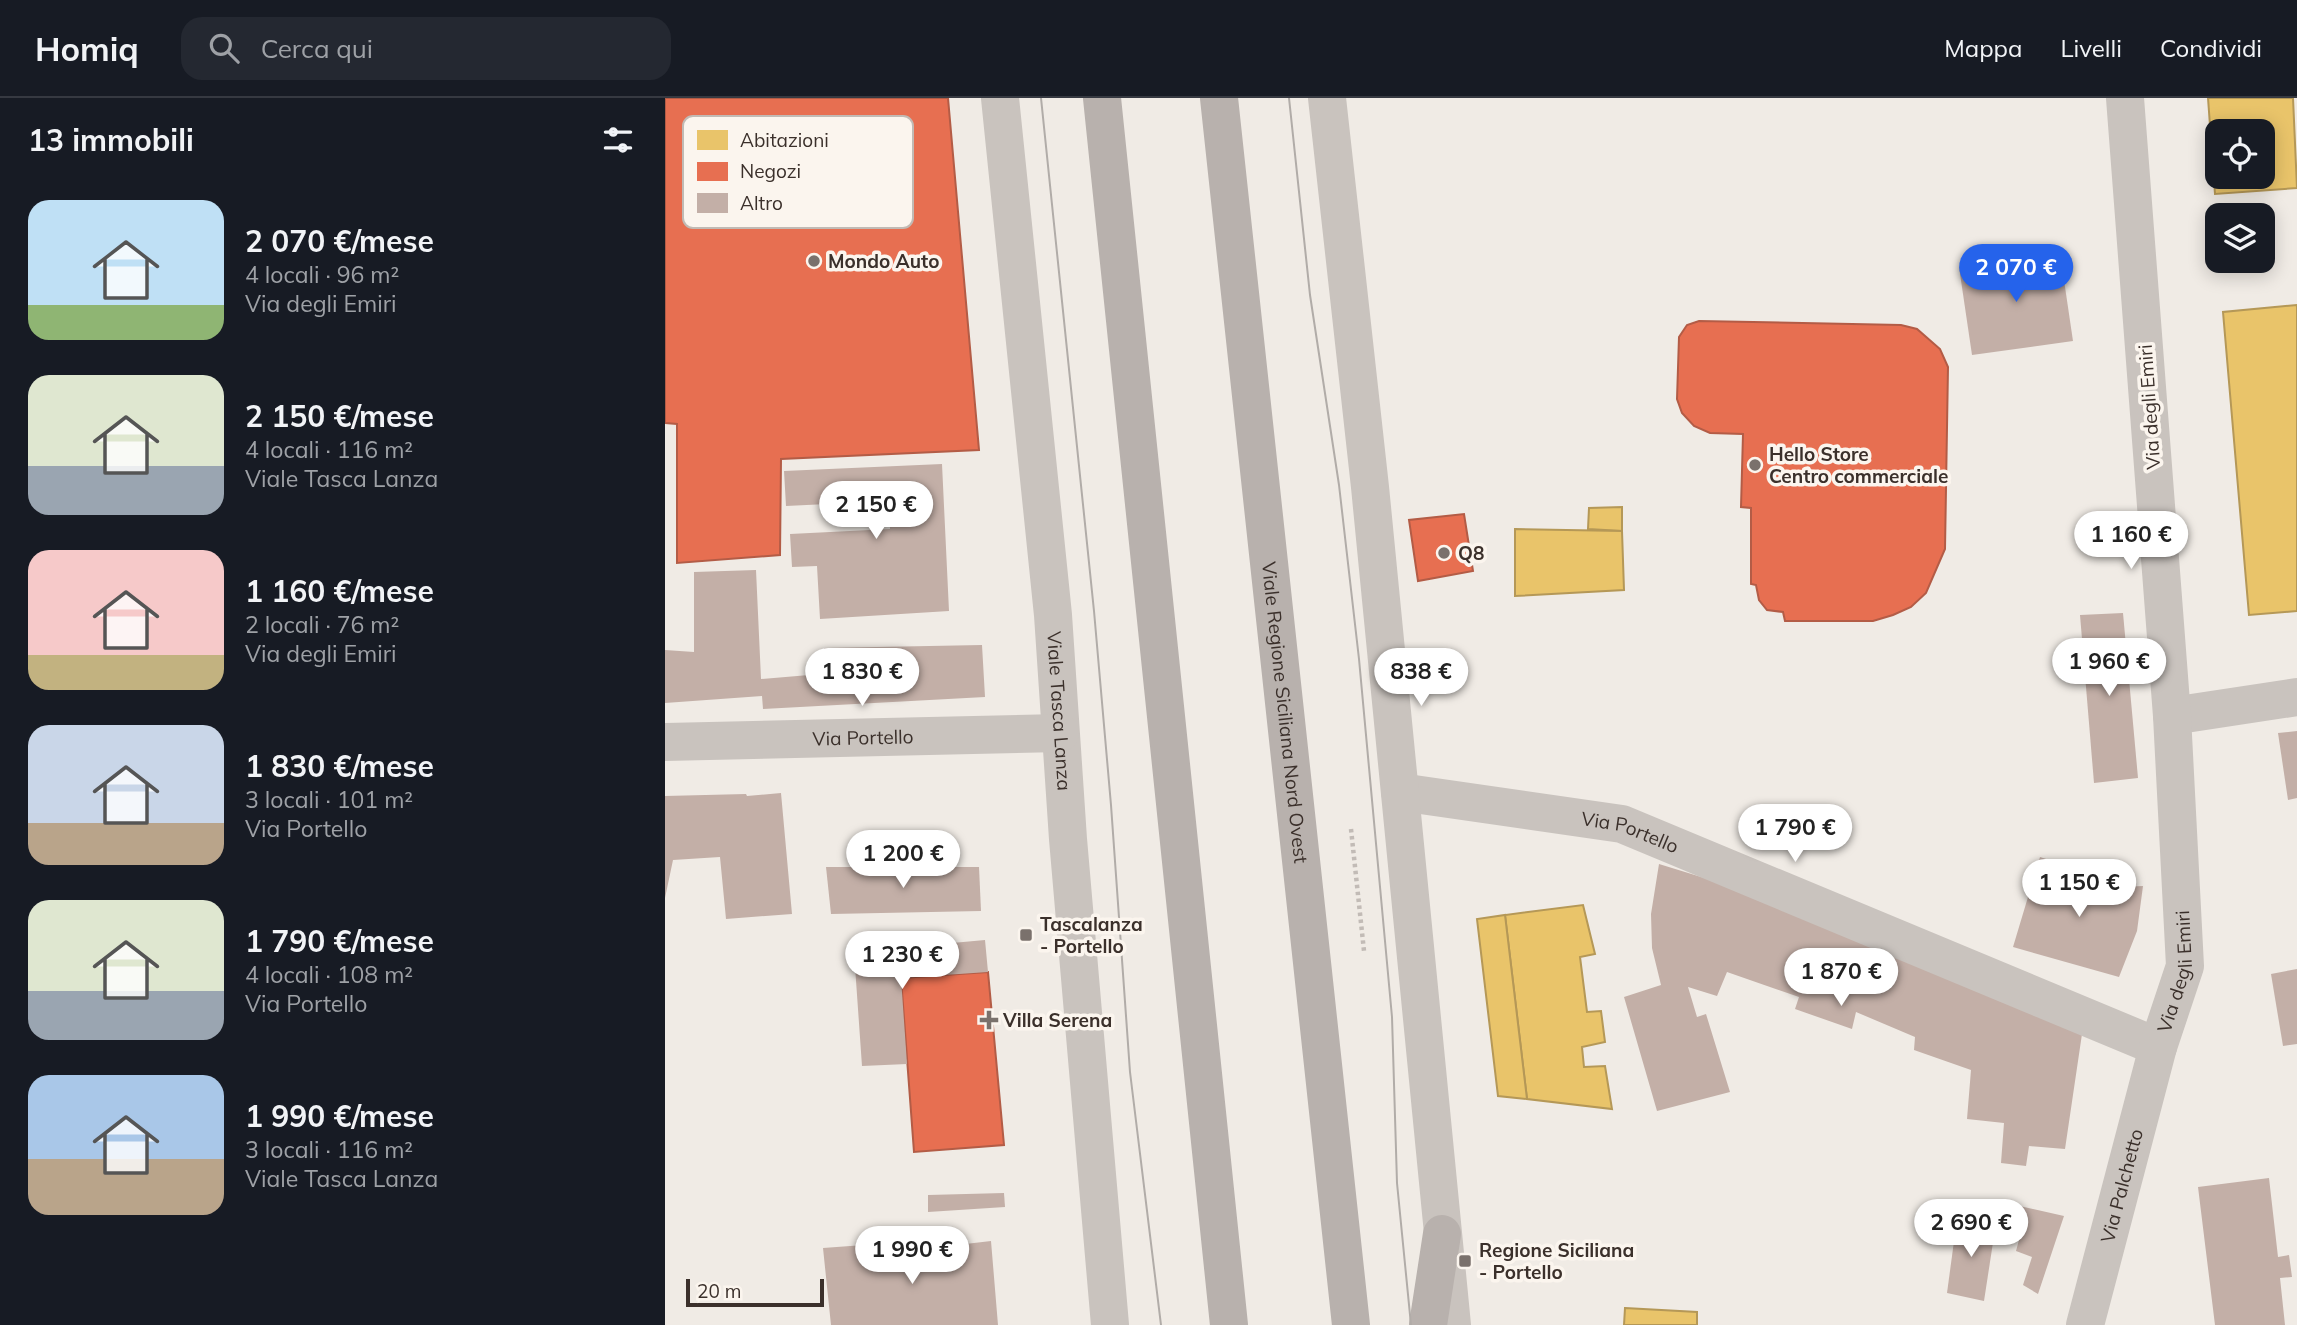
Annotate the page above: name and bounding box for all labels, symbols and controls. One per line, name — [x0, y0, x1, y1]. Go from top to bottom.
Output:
search box — [181, 17, 671, 80]
text: Homiq — [35, 28, 139, 69]
icon: search — [205, 29, 243, 67]
text: Cerca qui — [261, 32, 373, 65]
text: Mappa — [1944, 33, 2022, 63]
text: Livelli — [2060, 33, 2122, 63]
text: Condividi — [2160, 33, 2262, 63]
legend — [683, 116, 913, 228]
map controls — [2205, 119, 2275, 273]
button: locate — [2205, 119, 2275, 189]
text: 13 immobili — [28, 121, 194, 159]
icon: filters — [599, 121, 637, 159]
text: Abitazioni — [740, 128, 829, 152]
text: Negozi — [740, 159, 801, 183]
text: Altro — [740, 191, 783, 215]
button: layers — [2205, 203, 2275, 273]
text: 2 070 €/mese — [245, 222, 434, 260]
icon: home — [84, 228, 168, 312]
pin: 2 070 € — [1951, 244, 2081, 304]
place label: Mondo Auto — [828, 249, 939, 273]
text: 2 070 € — [1975, 252, 2057, 281]
marker: Mondo Auto — [806, 253, 822, 269]
text: 4 locali · 96 m² — [245, 260, 399, 289]
text: Via degli Emiri — [245, 289, 396, 318]
street label: Via degli Emiri — [2133, 344, 2165, 470]
text: 2 150 €/mese — [245, 397, 434, 435]
icon: home — [84, 403, 168, 487]
text: 4 locali · 116 m² — [245, 435, 413, 464]
place label: Hello Store Centro commerciale — [1769, 442, 1948, 488]
marker: Hello Store Centro commerciale — [1747, 457, 1763, 473]
text: Viale Tasca Lanza — [245, 464, 438, 493]
pin: 2 150 € — [811, 482, 941, 541]
text: 2 150 € — [835, 489, 917, 518]
pin: 1 160 € — [2066, 512, 2196, 571]
text: 1 160 € — [2090, 519, 2172, 548]
place label: Q8 — [1458, 541, 1484, 565]
marker: Q8 — [1436, 545, 1452, 561]
street label: Viale Regione Siciliana Nord Ovest — [1257, 560, 1313, 865]
text: 1 160 €/mese — [245, 572, 434, 610]
icon: home — [84, 578, 168, 662]
text: 2 locali · 76 m² — [245, 610, 399, 639]
street label: Viale Tasca Lanza — [1042, 631, 1077, 792]
pin: 1 960 € — [2044, 638, 2174, 698]
text: Via degli Emiri — [245, 639, 396, 668]
text: 1 960 € — [2068, 646, 2150, 675]
pin: 1 830 € — [797, 648, 927, 708]
pin: 838 € — [1372, 648, 1470, 708]
text: 1 830 € — [821, 656, 903, 685]
text: 838 € — [1390, 656, 1452, 685]
street label: Via Portello — [812, 724, 914, 751]
text: 1 830 €/mese — [245, 747, 434, 785]
icon: home — [84, 753, 168, 837]
text: 3 locali · 101 m² — [245, 785, 413, 814]
pin: 1 790 € — [1730, 804, 1860, 864]
street label: Via Portello — [1580, 806, 1682, 858]
text: 1 790 € — [1754, 812, 1836, 841]
text: Via Portello — [245, 814, 367, 843]
pin: 1 200 € — [838, 830, 968, 890]
text: 1 200 € — [862, 838, 944, 867]
pin: 1 150 € — [2014, 860, 2144, 919]
text: 1 150 € — [2038, 867, 2120, 896]
street label: Via degli Emiri — [2152, 910, 2197, 1036]
place label: Tascalanza - Portello — [1040, 912, 1143, 958]
text: 1 790 €/mese — [245, 922, 434, 960]
marker: Tascalanza - Portello — [1018, 927, 1034, 943]
icon: home — [84, 928, 168, 1012]
pin: 1 230 € — [837, 932, 967, 991]
text: 1 230 € — [861, 939, 943, 968]
pin: 1 870 € — [1776, 948, 1906, 1008]
text: 1 870 € — [1800, 956, 1882, 985]
text: 4 locali · 108 m² — [245, 960, 413, 989]
text: Via Portello — [245, 989, 367, 1018]
place label: Villa Serena — [1002, 1008, 1112, 1032]
marker: Villa Serena — [981, 1012, 997, 1028]
text: 1 990 €/mese — [245, 1097, 434, 1135]
icon: home — [84, 1103, 168, 1187]
street label: Via Palchetto — [2095, 1126, 2148, 1245]
text: 3 locali · 116 m² — [245, 1135, 413, 1164]
text: Viale Tasca Lanza — [245, 1164, 438, 1193]
pin: 2 690 € — [1906, 1200, 2036, 1259]
text: 2 690 € — [1930, 1207, 2012, 1236]
pin: 1 990 € — [847, 1226, 977, 1286]
text: 1 990 € — [871, 1234, 953, 1263]
place label: Regione Siciliana - Portello — [1479, 1238, 1634, 1284]
marker: Regione Siciliana - Portello — [1457, 1253, 1473, 1269]
scale bar — [686, 1276, 824, 1308]
text: 20 m — [697, 1279, 741, 1303]

